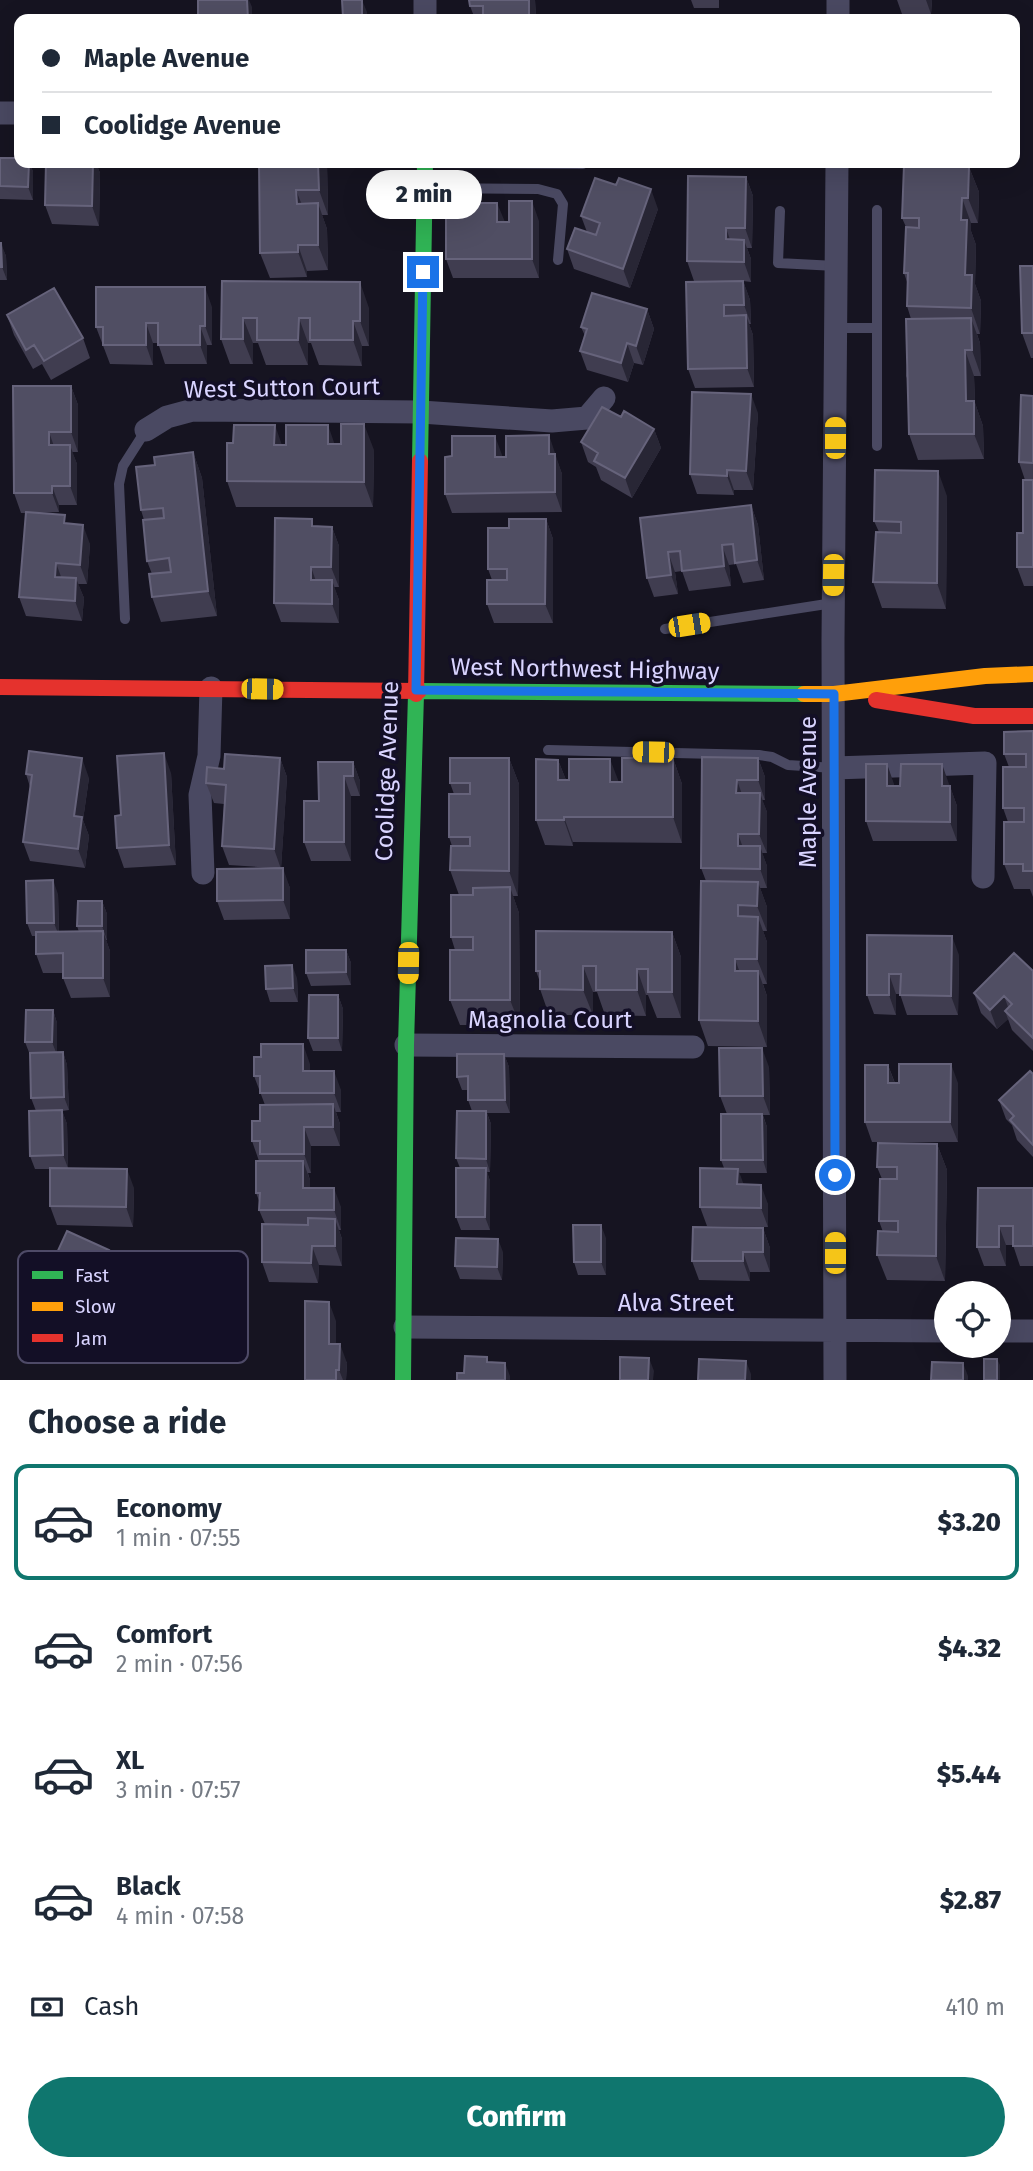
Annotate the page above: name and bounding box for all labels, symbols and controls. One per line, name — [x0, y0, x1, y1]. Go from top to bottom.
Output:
text: Maple Avenue — [84, 43, 249, 74]
text: Coolidge Avenue — [84, 110, 281, 141]
callout: 2 min — [365, 170, 481, 219]
text: 2 min — [396, 180, 452, 208]
route end — [407, 256, 439, 288]
street label: West Sutton Court — [184, 372, 381, 404]
car — [825, 417, 846, 459]
car — [823, 554, 844, 596]
car — [667, 611, 712, 639]
street label: West Northwest Highway — [450, 653, 720, 685]
car — [241, 678, 284, 700]
street label: Coolidge Avenue — [370, 680, 404, 862]
street label: Maple Avenue — [794, 716, 822, 868]
car — [632, 741, 675, 763]
car — [398, 942, 419, 984]
street label: Magnolia Court — [468, 1006, 632, 1034]
route start — [819, 1159, 851, 1191]
car — [825, 1232, 846, 1274]
legend — [18, 1251, 248, 1363]
text: Fast — [75, 1264, 109, 1287]
map controls — [934, 1281, 1011, 1358]
button: locate — [934, 1281, 1011, 1358]
street label: Alva Street — [618, 1289, 735, 1317]
text: Slow — [75, 1295, 116, 1318]
text: Jam — [75, 1327, 107, 1350]
text: Choose a ride — [28, 1403, 226, 1441]
icon: car — [32, 1491, 95, 1554]
text: Economy — [116, 1493, 222, 1524]
text: $3.20 — [938, 1507, 1001, 1538]
text: 1 min · 07:55 — [116, 1524, 241, 1552]
icon: car — [32, 1617, 95, 1680]
text: Comfort — [116, 1619, 212, 1650]
text: $4.32 — [938, 1633, 1001, 1664]
text: 2 min · 07:56 — [116, 1650, 243, 1678]
icon: car — [32, 1743, 95, 1806]
text: XL — [116, 1745, 144, 1776]
text: $5.44 — [937, 1759, 1001, 1790]
text: 3 min · 07:57 — [116, 1776, 240, 1804]
icon: car — [32, 1869, 95, 1932]
text: Black — [116, 1871, 181, 1902]
text: $2.87 — [940, 1885, 1001, 1916]
text: 4 min · 07:58 — [116, 1902, 244, 1930]
icon: cash — [28, 1988, 66, 2026]
text: Cash — [84, 1991, 140, 2022]
text: 410 m — [945, 1993, 1005, 2021]
button: Confirm — [28, 2077, 1005, 2157]

